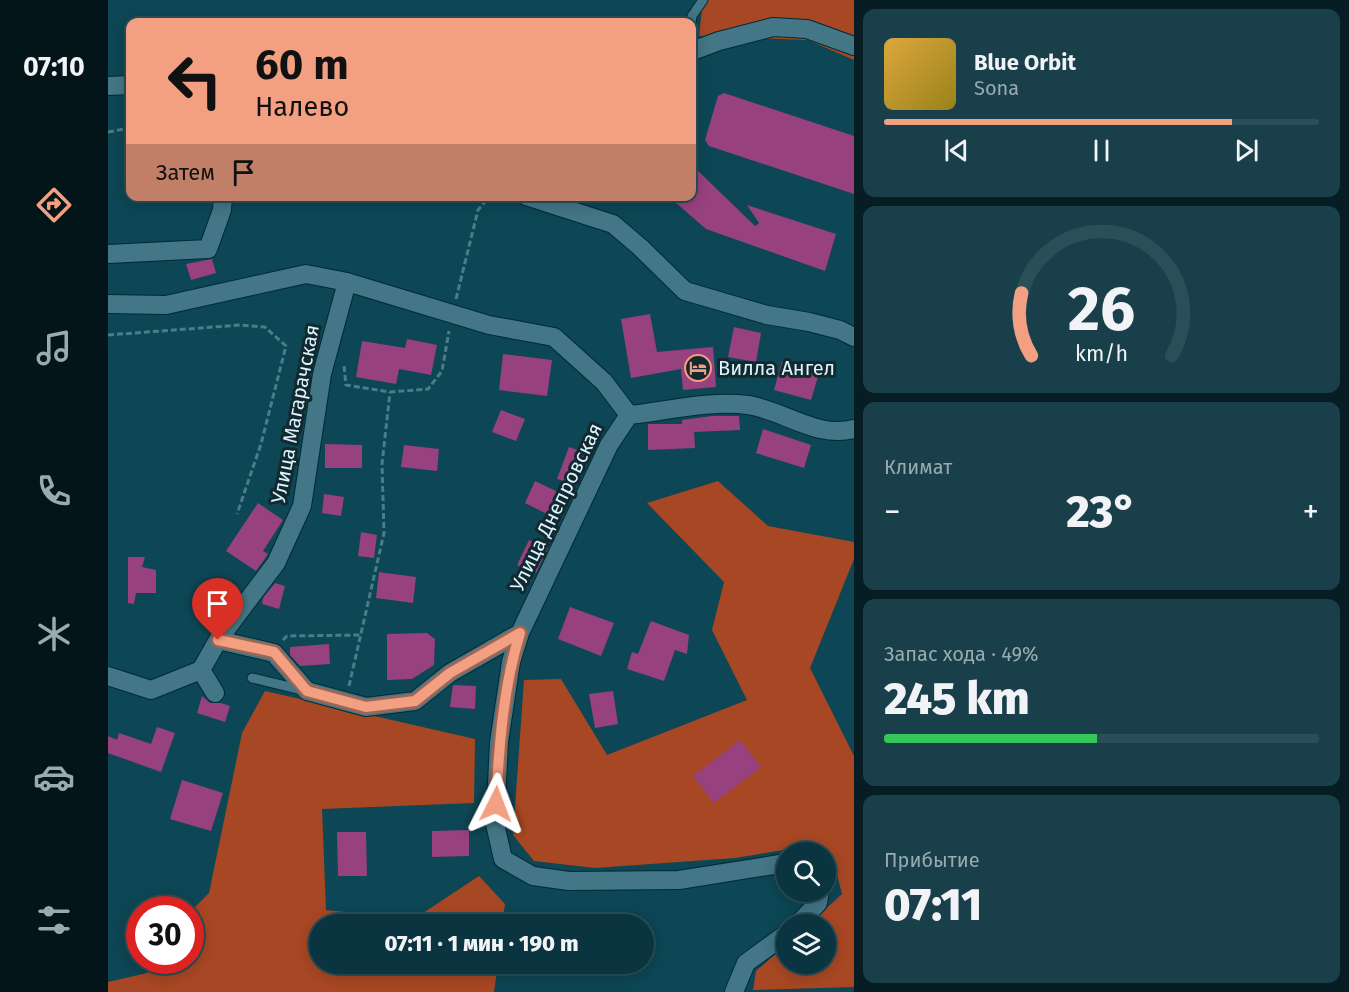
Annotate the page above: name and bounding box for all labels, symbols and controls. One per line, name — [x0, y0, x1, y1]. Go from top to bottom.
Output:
text: 60 m — [255, 40, 349, 90]
icon: left — [156, 42, 234, 120]
text: Blue Orbit — [974, 49, 1076, 76]
text: 07:10 — [23, 51, 85, 83]
text: Sona — [974, 76, 1019, 100]
text: Налево — [255, 91, 349, 123]
icon: previous — [940, 134, 973, 167]
icon: pause — [1085, 134, 1118, 167]
icon: next — [1230, 134, 1263, 167]
icon: arrive — [227, 156, 260, 189]
text: Затем — [156, 159, 215, 186]
icon: directions — [33, 184, 75, 226]
text: 26 — [1068, 273, 1135, 348]
street label: Улица Магарачская — [266, 323, 324, 505]
icon: music — [33, 327, 75, 369]
text: km/h — [1075, 342, 1128, 368]
hotel icon: Вилла Ангел — [683, 353, 713, 383]
place label: Вилла Ангел — [718, 356, 835, 380]
street label: Улица Днепровская — [505, 419, 607, 595]
text: Климат — [884, 455, 952, 479]
icon: phone — [33, 470, 75, 512]
text: 23° — [1066, 485, 1137, 539]
text: − — [884, 492, 901, 532]
text: + — [1303, 492, 1319, 532]
pin — [192, 578, 243, 640]
icon: arrive — [201, 587, 234, 620]
icon: climate — [33, 613, 75, 655]
text: Запас хода · 49% — [884, 642, 1039, 666]
text: 245 km — [884, 672, 1030, 726]
icon: car — [33, 756, 75, 798]
position arrow — [464, 772, 528, 836]
map controls — [776, 842, 836, 974]
button: search — [776, 842, 836, 902]
text: Прибытие — [884, 848, 980, 872]
text: 07:11 — [884, 878, 982, 932]
speed limit sign: 30 — [126, 896, 204, 974]
icon: filters — [33, 899, 75, 941]
button: layers — [776, 914, 836, 974]
text: 07:11 · 1 мин · 190 m — [384, 930, 579, 957]

